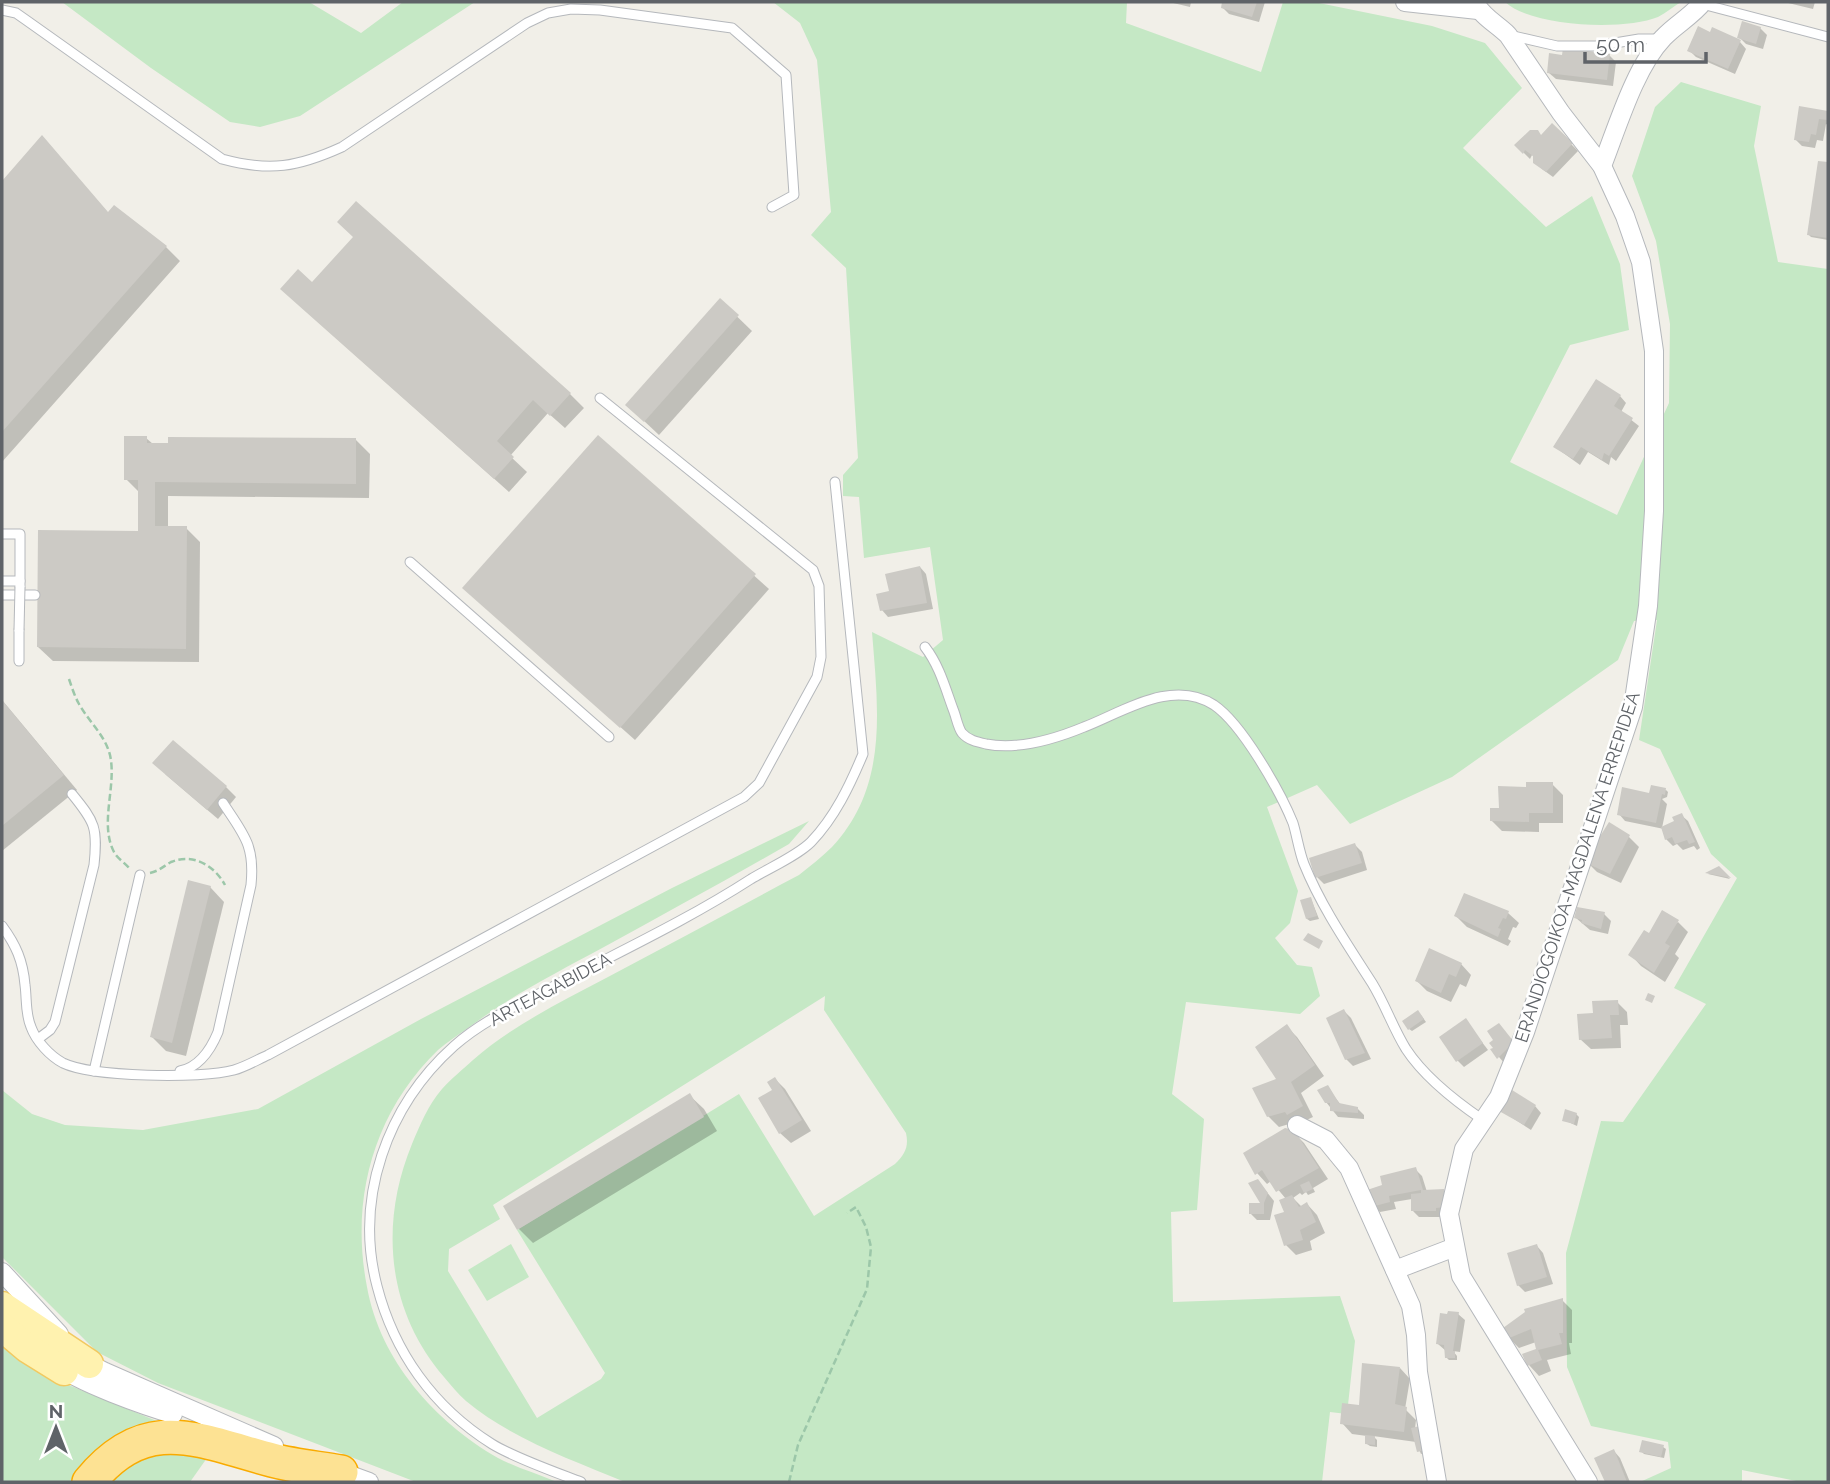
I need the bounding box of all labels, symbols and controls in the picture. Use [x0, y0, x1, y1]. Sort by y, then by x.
scale bar [1585, 21, 1706, 65]
text: 50 m [1596, 32, 1645, 57]
street label: ERANDIOGOIKOA-MAGDALENA ERREPIDEA [1510, 689, 1644, 1045]
street label: ARTEAGABIDEA [485, 948, 615, 1030]
north arrow [21, 1393, 91, 1463]
text: N [49, 1400, 63, 1422]

